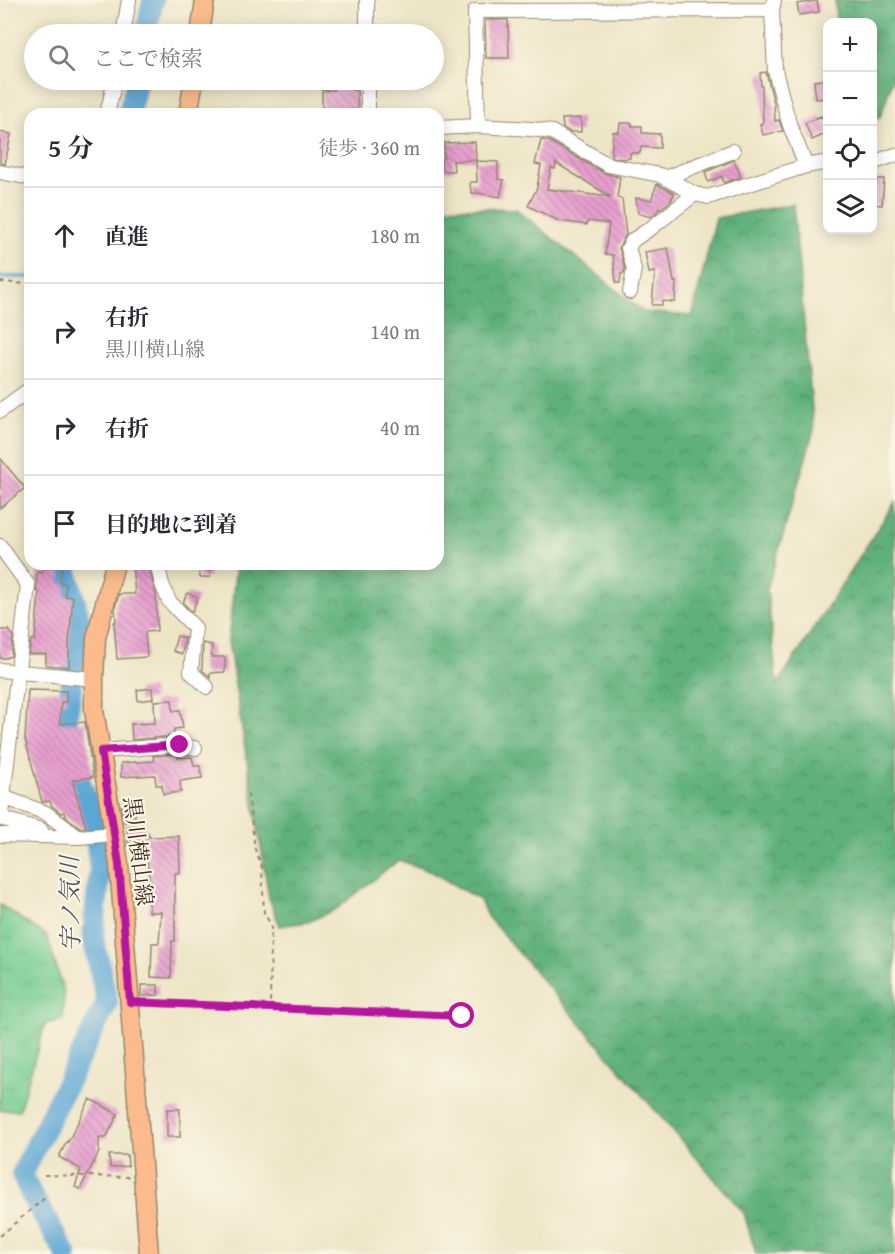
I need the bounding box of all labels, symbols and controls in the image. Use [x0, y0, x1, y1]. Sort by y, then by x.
map controls [823, 18, 877, 234]
button: + [823, 18, 877, 72]
search box [24, 24, 444, 90]
icon: search [45, 41, 78, 74]
text: ここで検索 [93, 42, 203, 74]
button: − [823, 72, 877, 126]
button: locate [823, 126, 877, 180]
text: 5 分 [48, 128, 93, 167]
text: 徒歩 · 360 m [318, 133, 420, 162]
button: layers [823, 180, 877, 234]
icon: ahead [48, 219, 81, 252]
text: 直進 [105, 220, 149, 252]
text: 180 m [370, 221, 420, 250]
text: 右折 [105, 301, 149, 333]
icon: right [48, 315, 81, 348]
text: 140 m [370, 317, 420, 346]
text: 黒川横山線 [105, 334, 205, 363]
icon: right [48, 411, 81, 444]
text: 右折 [105, 412, 149, 444]
text: 40 m [380, 413, 420, 442]
icon: arrive [48, 507, 81, 540]
text: 目的地に到着 [105, 508, 237, 540]
route end [166, 731, 192, 757]
street label: 黒川横山線 [116, 794, 162, 908]
water label: 宇ノ気川 [52, 853, 88, 952]
route start [448, 1002, 474, 1028]

